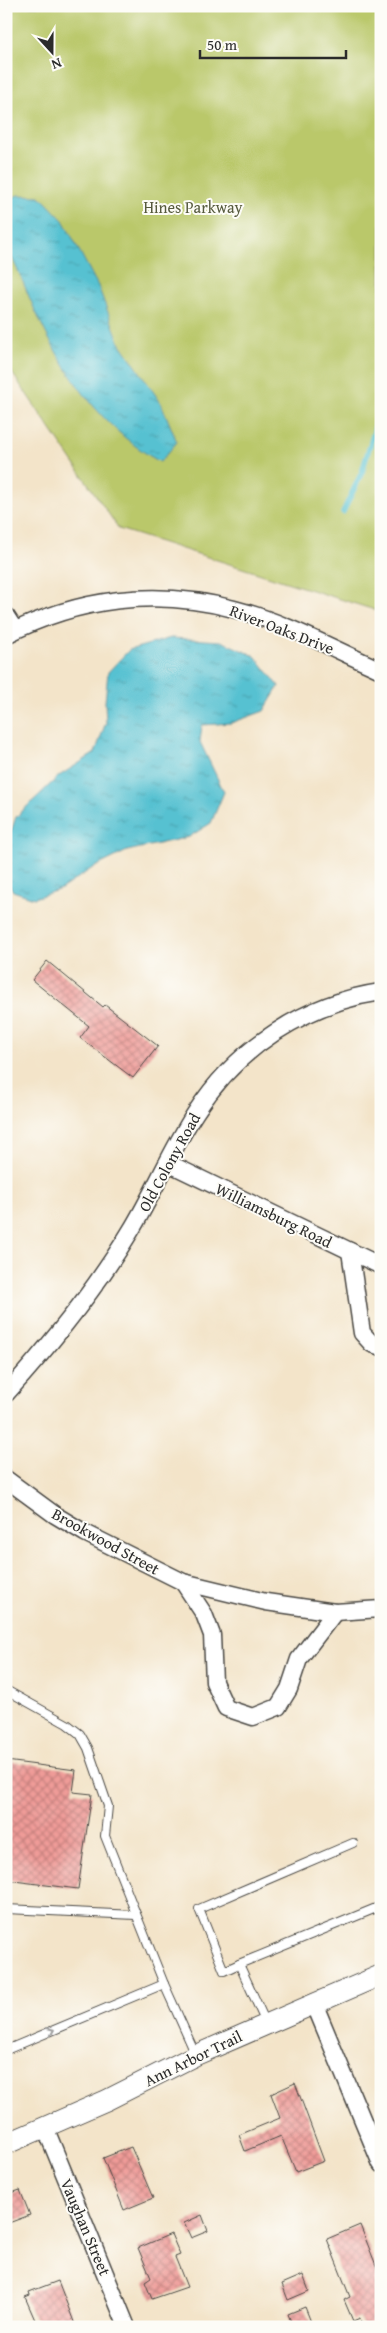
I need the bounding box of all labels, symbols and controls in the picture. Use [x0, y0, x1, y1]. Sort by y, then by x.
north arrow [28, 28, 78, 78]
scale bar [200, 28, 346, 60]
text: 50 m [207, 34, 238, 55]
text: N [48, 53, 65, 75]
park label: Hines Parkway [143, 195, 243, 219]
street label: River Oaks Drive [226, 598, 338, 660]
street label: Old Colony Road [132, 1108, 206, 1216]
street label: Williamsburg Road [212, 1176, 337, 1254]
street label: Brookwood Street [48, 1501, 165, 1581]
street label: Ann Arbor Trail [140, 2024, 246, 2092]
one-way arrow [46, 2027, 55, 2037]
street label: Vaughan Street [55, 2175, 117, 2280]

